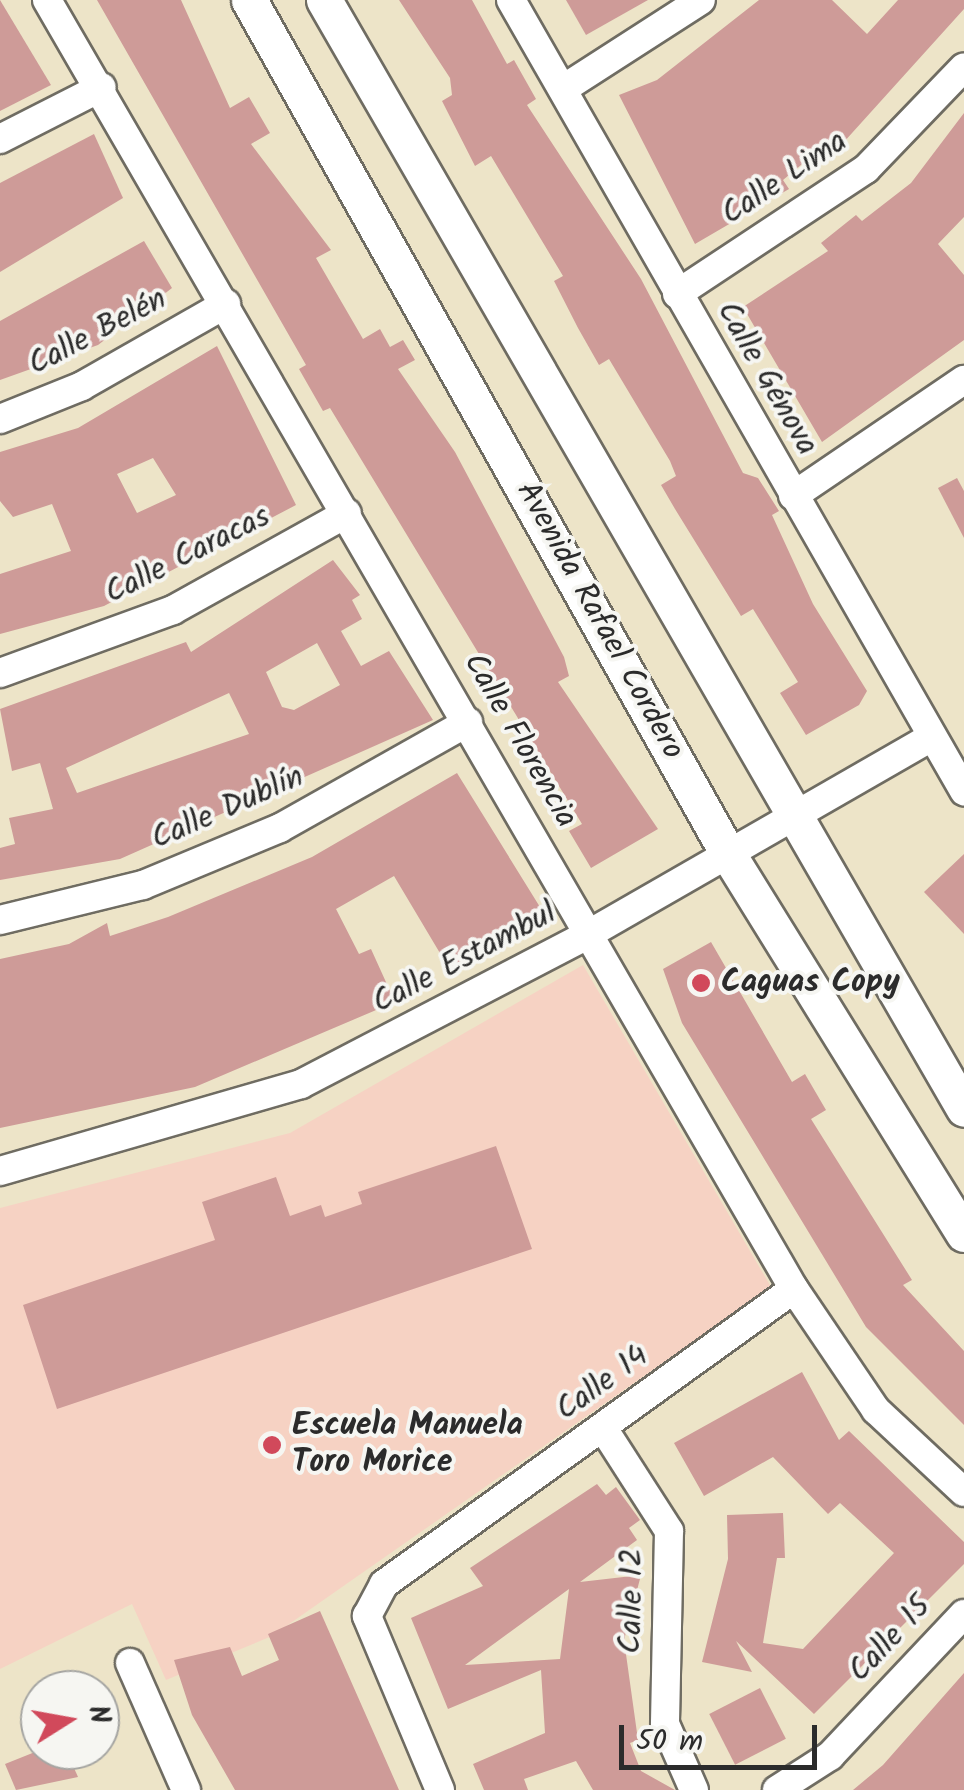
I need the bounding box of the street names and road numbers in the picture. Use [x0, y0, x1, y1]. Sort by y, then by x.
street label: Calle Lima [715, 123, 855, 235]
street label: Calle Belén [22, 281, 174, 385]
street label: Calle Génova [707, 295, 825, 463]
street label: Avenida Rafael Cordero [507, 476, 691, 766]
street label: Calle Caracas [99, 498, 277, 614]
street label: Calle Florencia [454, 647, 584, 835]
street label: Calle Dublín [146, 758, 310, 860]
street label: Calle Estambul [367, 895, 563, 1023]
street label: Calle 14 [549, 1338, 657, 1430]
street label: Calle 12 [613, 1548, 653, 1654]
street label: Calle 15 [841, 1589, 941, 1691]

